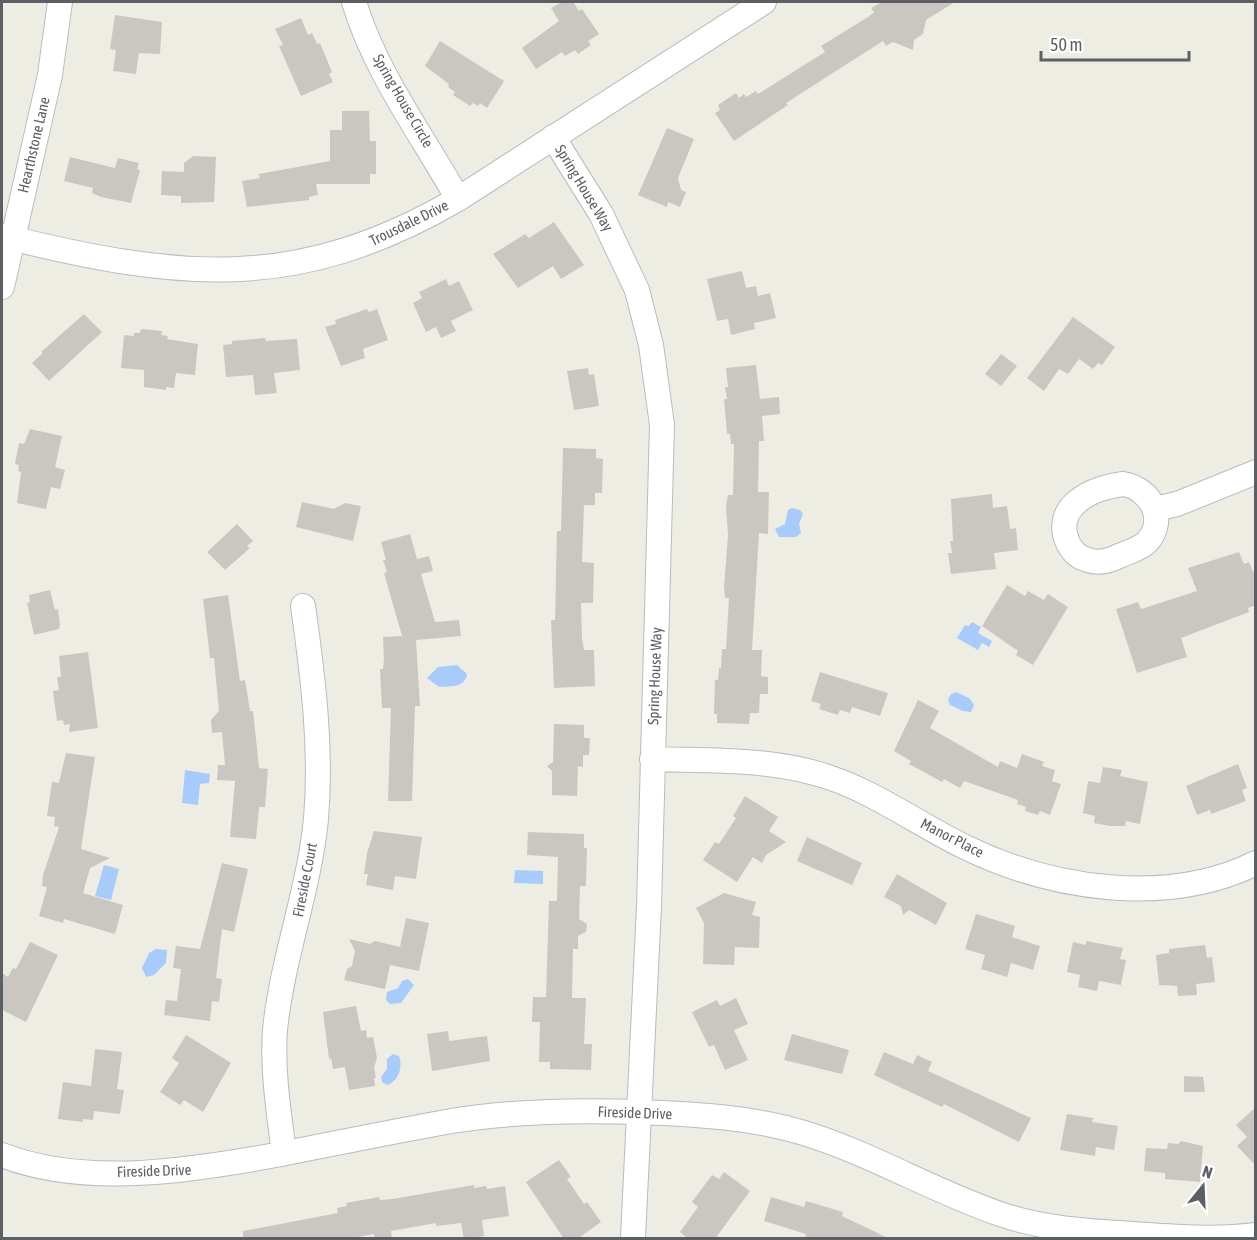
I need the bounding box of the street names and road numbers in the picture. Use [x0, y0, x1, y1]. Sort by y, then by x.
street label: Spring House Circle [370, 51, 437, 151]
street label: Hearthstone Lane [14, 95, 53, 194]
street label: Spring House Way [552, 141, 617, 234]
street label: Trousdale Drive [367, 196, 451, 249]
street label: Spring House Way [644, 627, 665, 725]
street label: Manor Place [918, 814, 987, 861]
street label: Fireside Court [289, 841, 320, 918]
street label: Fireside Drive [597, 1103, 673, 1122]
street label: Fireside Drive [116, 1161, 192, 1180]

